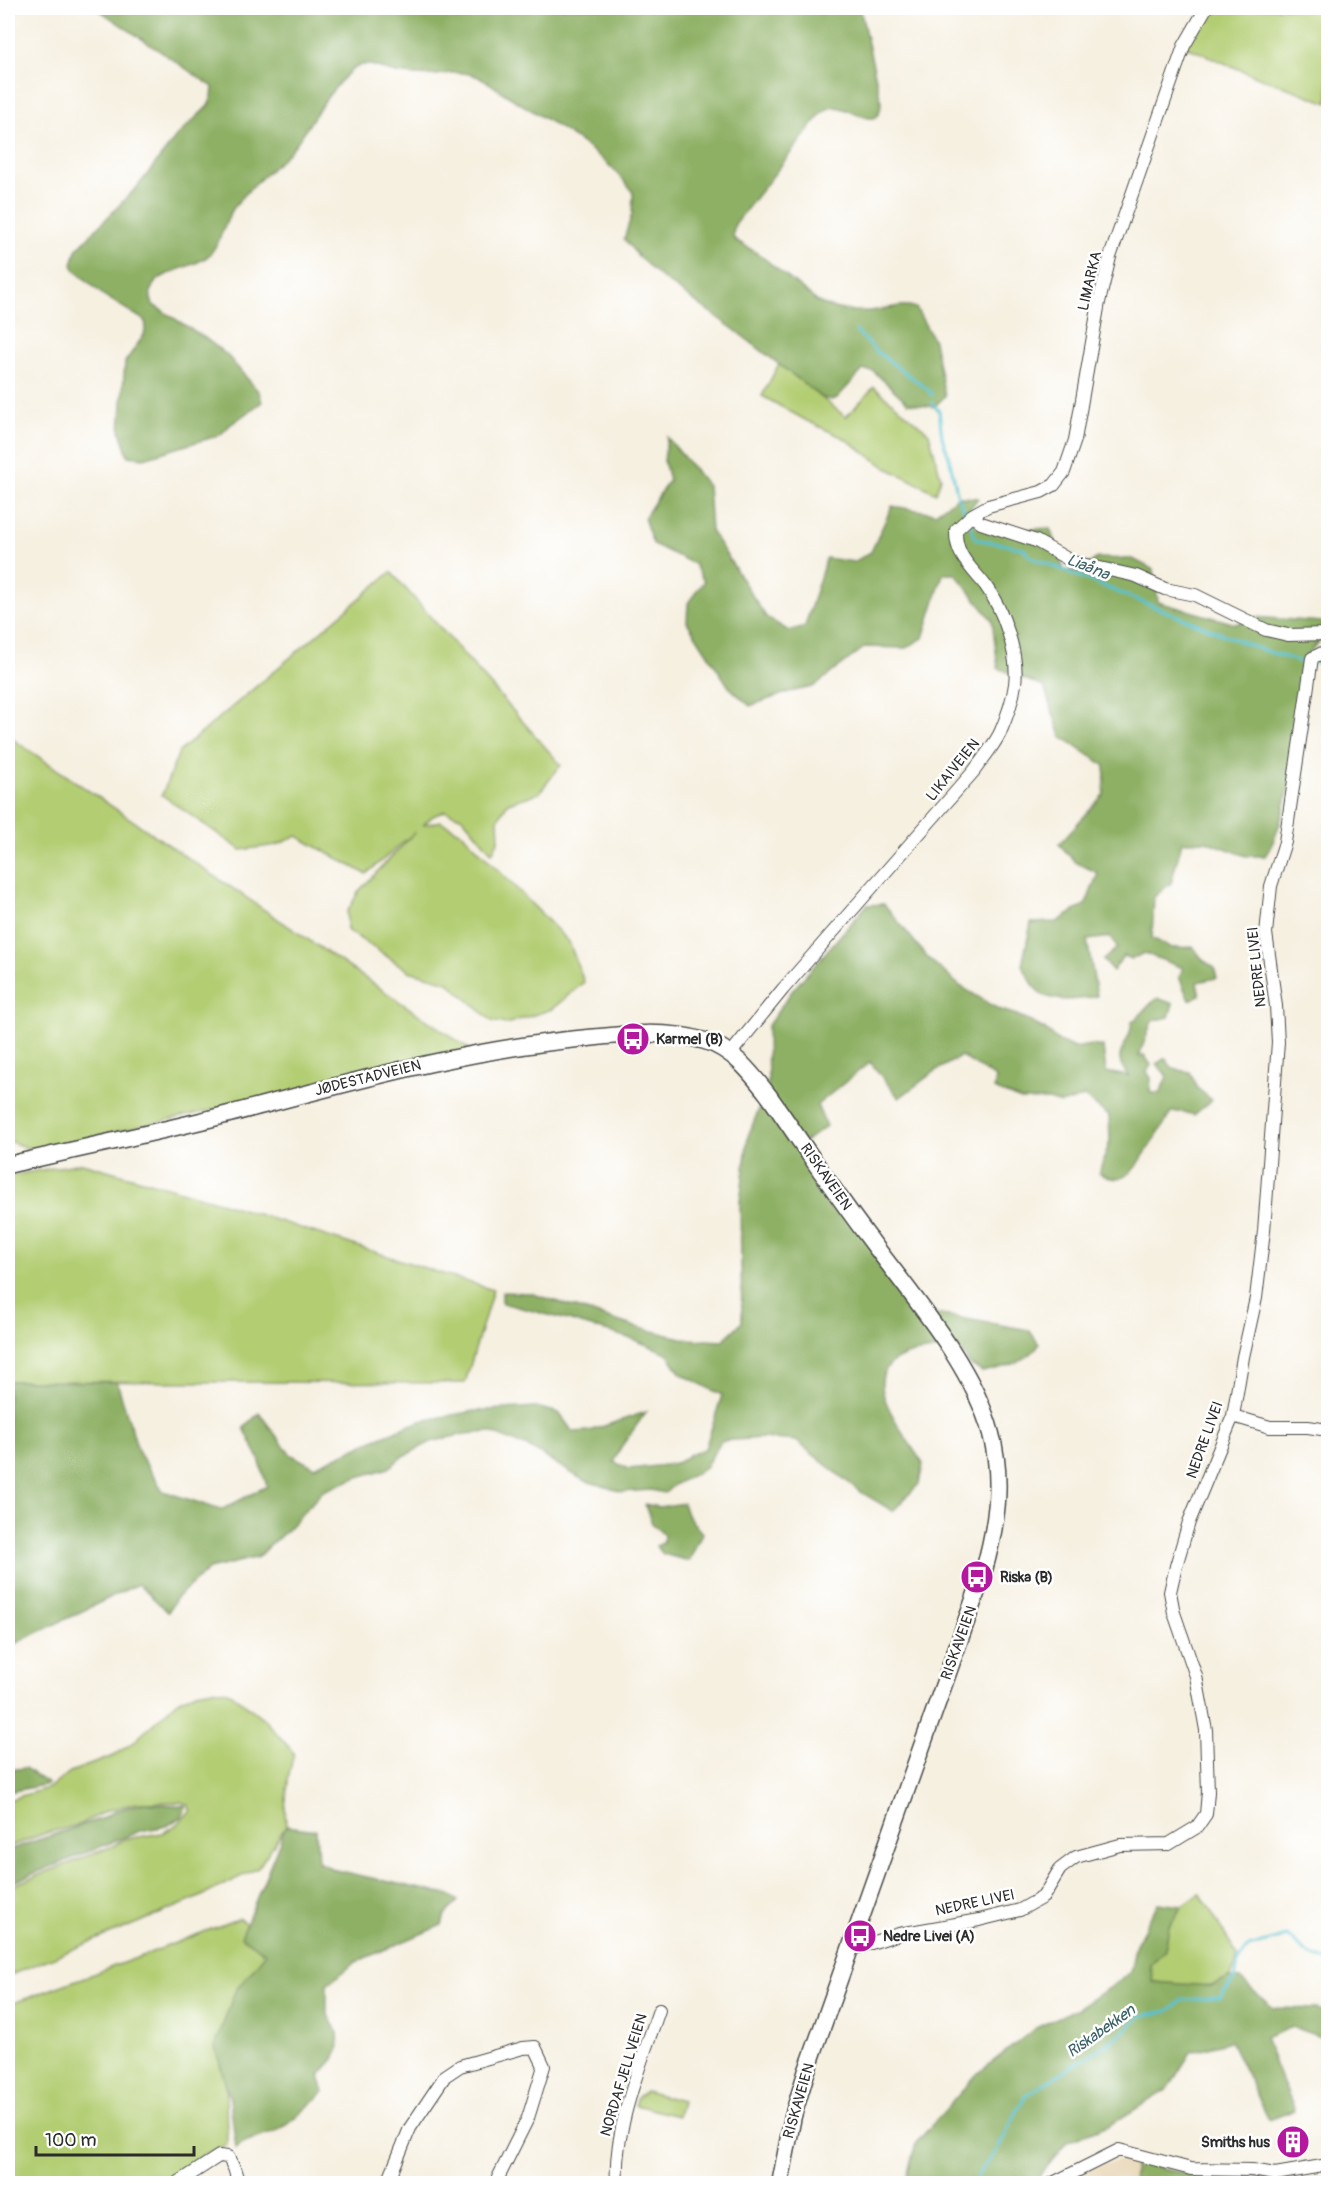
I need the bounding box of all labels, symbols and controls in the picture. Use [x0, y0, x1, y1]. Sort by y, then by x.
street label: LIMARKA [1074, 249, 1106, 313]
water label: Liaåna [1064, 549, 1114, 585]
street label: LIKAIVEIEN [922, 735, 984, 805]
street label: NEDRE LIVEI [1243, 926, 1271, 1008]
bus stop icon: Karmel (B) [615, 1021, 651, 1057]
place label: Karmel (B) [656, 1030, 723, 1049]
street label: JØDESTADVEIEN [313, 1056, 423, 1100]
street label: RISKAVEIEN [796, 1140, 856, 1214]
street label: NEDRE LIVEI [1182, 1399, 1228, 1481]
bus stop icon: Riska (B) [959, 1559, 995, 1595]
place label: Riska (B) [1000, 1568, 1053, 1587]
street label: RISKAVEIEN [937, 1603, 981, 1683]
street label: NEDRE LIVEI [934, 1885, 1016, 1921]
bus stop icon: Nedre Livei (A) [842, 1918, 878, 1954]
place label: Nedre Livei (A) [883, 1927, 975, 1946]
water label: Riskabekken [1063, 2000, 1140, 2062]
street label: NORDAFJELLVEIEN [596, 2011, 652, 2139]
street label: RISKAVEIEN [779, 2061, 819, 2141]
scale bar [36, 2119, 194, 2157]
building icon: Smiths hus [1275, 2124, 1311, 2160]
text: 100 m [45, 2129, 97, 2152]
place label: Smiths hus [1201, 2133, 1270, 2152]

